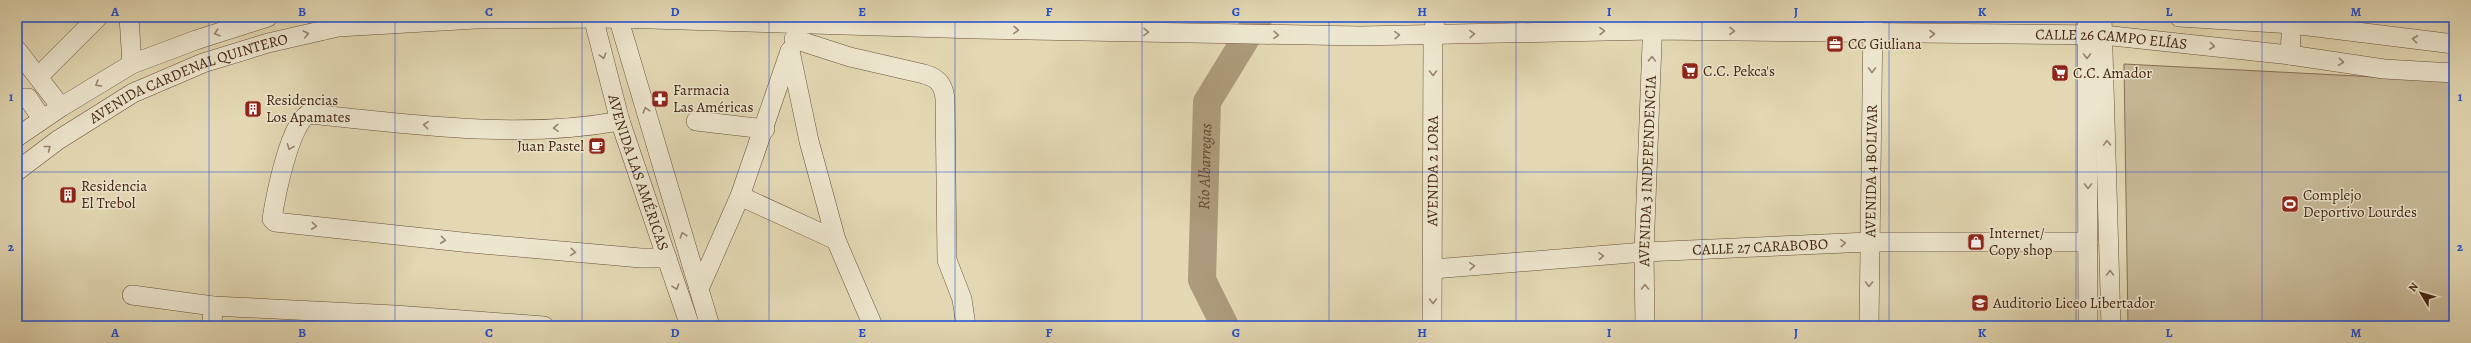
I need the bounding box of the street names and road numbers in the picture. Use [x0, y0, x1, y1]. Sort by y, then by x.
street label: CALLE 26 CAMPO ELÍAS [2035, 24, 2188, 54]
street label: AVENIDA CARDENAL QUINTERO [84, 29, 290, 129]
street label: AVENIDA 3 INDEPENDENCIA [1634, 75, 1661, 268]
street label: AVENIDA LAS AMÉRICAS [603, 91, 673, 253]
street label: AVENIDA 4 BOLIVAR [1860, 104, 1882, 239]
street label: AVENIDA 2 LORA [1422, 115, 1443, 227]
street label: CALLE 27 CARABOBO [1692, 234, 1829, 260]

